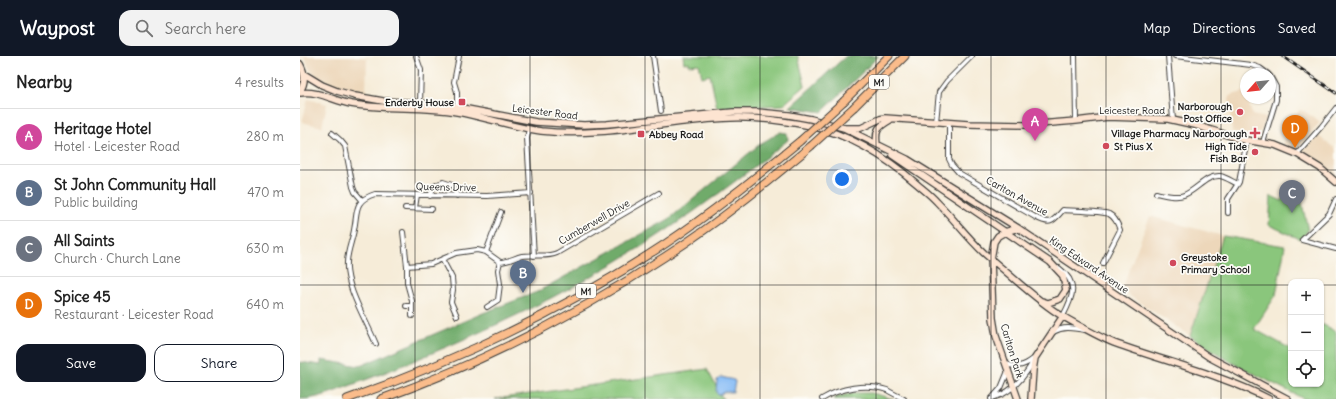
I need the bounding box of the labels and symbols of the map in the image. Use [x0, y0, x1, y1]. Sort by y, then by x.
north arrow [1240, 68, 1276, 104]
road number: M1 [869, 75, 889, 89]
place label: Enderby House [385, 96, 455, 109]
marker: Enderby House [457, 97, 467, 107]
place label: Narborough Post Office [1177, 100, 1233, 125]
street label: Leicester Road [511, 102, 579, 122]
street label: Leicester Road [1099, 104, 1165, 117]
marker: Narborough Post Office [1235, 107, 1245, 117]
pin: A [1022, 108, 1048, 141]
pin: D [1282, 115, 1308, 148]
place label: Village Pharmacy Narborough [1111, 127, 1247, 140]
place label: Abbey Road [649, 128, 703, 141]
marker: Village Pharmacy Narborough [1250, 128, 1260, 138]
marker: Abbey Road [636, 129, 646, 139]
place label: St Pius X [1114, 140, 1153, 153]
place label: High Tide Fish Bar [1205, 140, 1248, 165]
marker: St Pius X [1101, 141, 1111, 151]
marker: High Tide Fish Bar [1250, 147, 1260, 157]
your location [832, 169, 852, 189]
street label: Carlton Avenue [984, 174, 1050, 218]
street label: Queens Drive [416, 180, 476, 194]
pin: C [1279, 180, 1305, 213]
street label: Cumberwell Drive [556, 196, 632, 248]
street label: King Edward Avenue [1047, 234, 1131, 296]
place label: Greystoke Primary School [1181, 251, 1250, 276]
marker: Greystoke Primary School [1168, 258, 1178, 268]
pin: B [510, 260, 536, 293]
road number: M1 [576, 284, 596, 298]
street label: Carlton Park [998, 322, 1026, 380]

